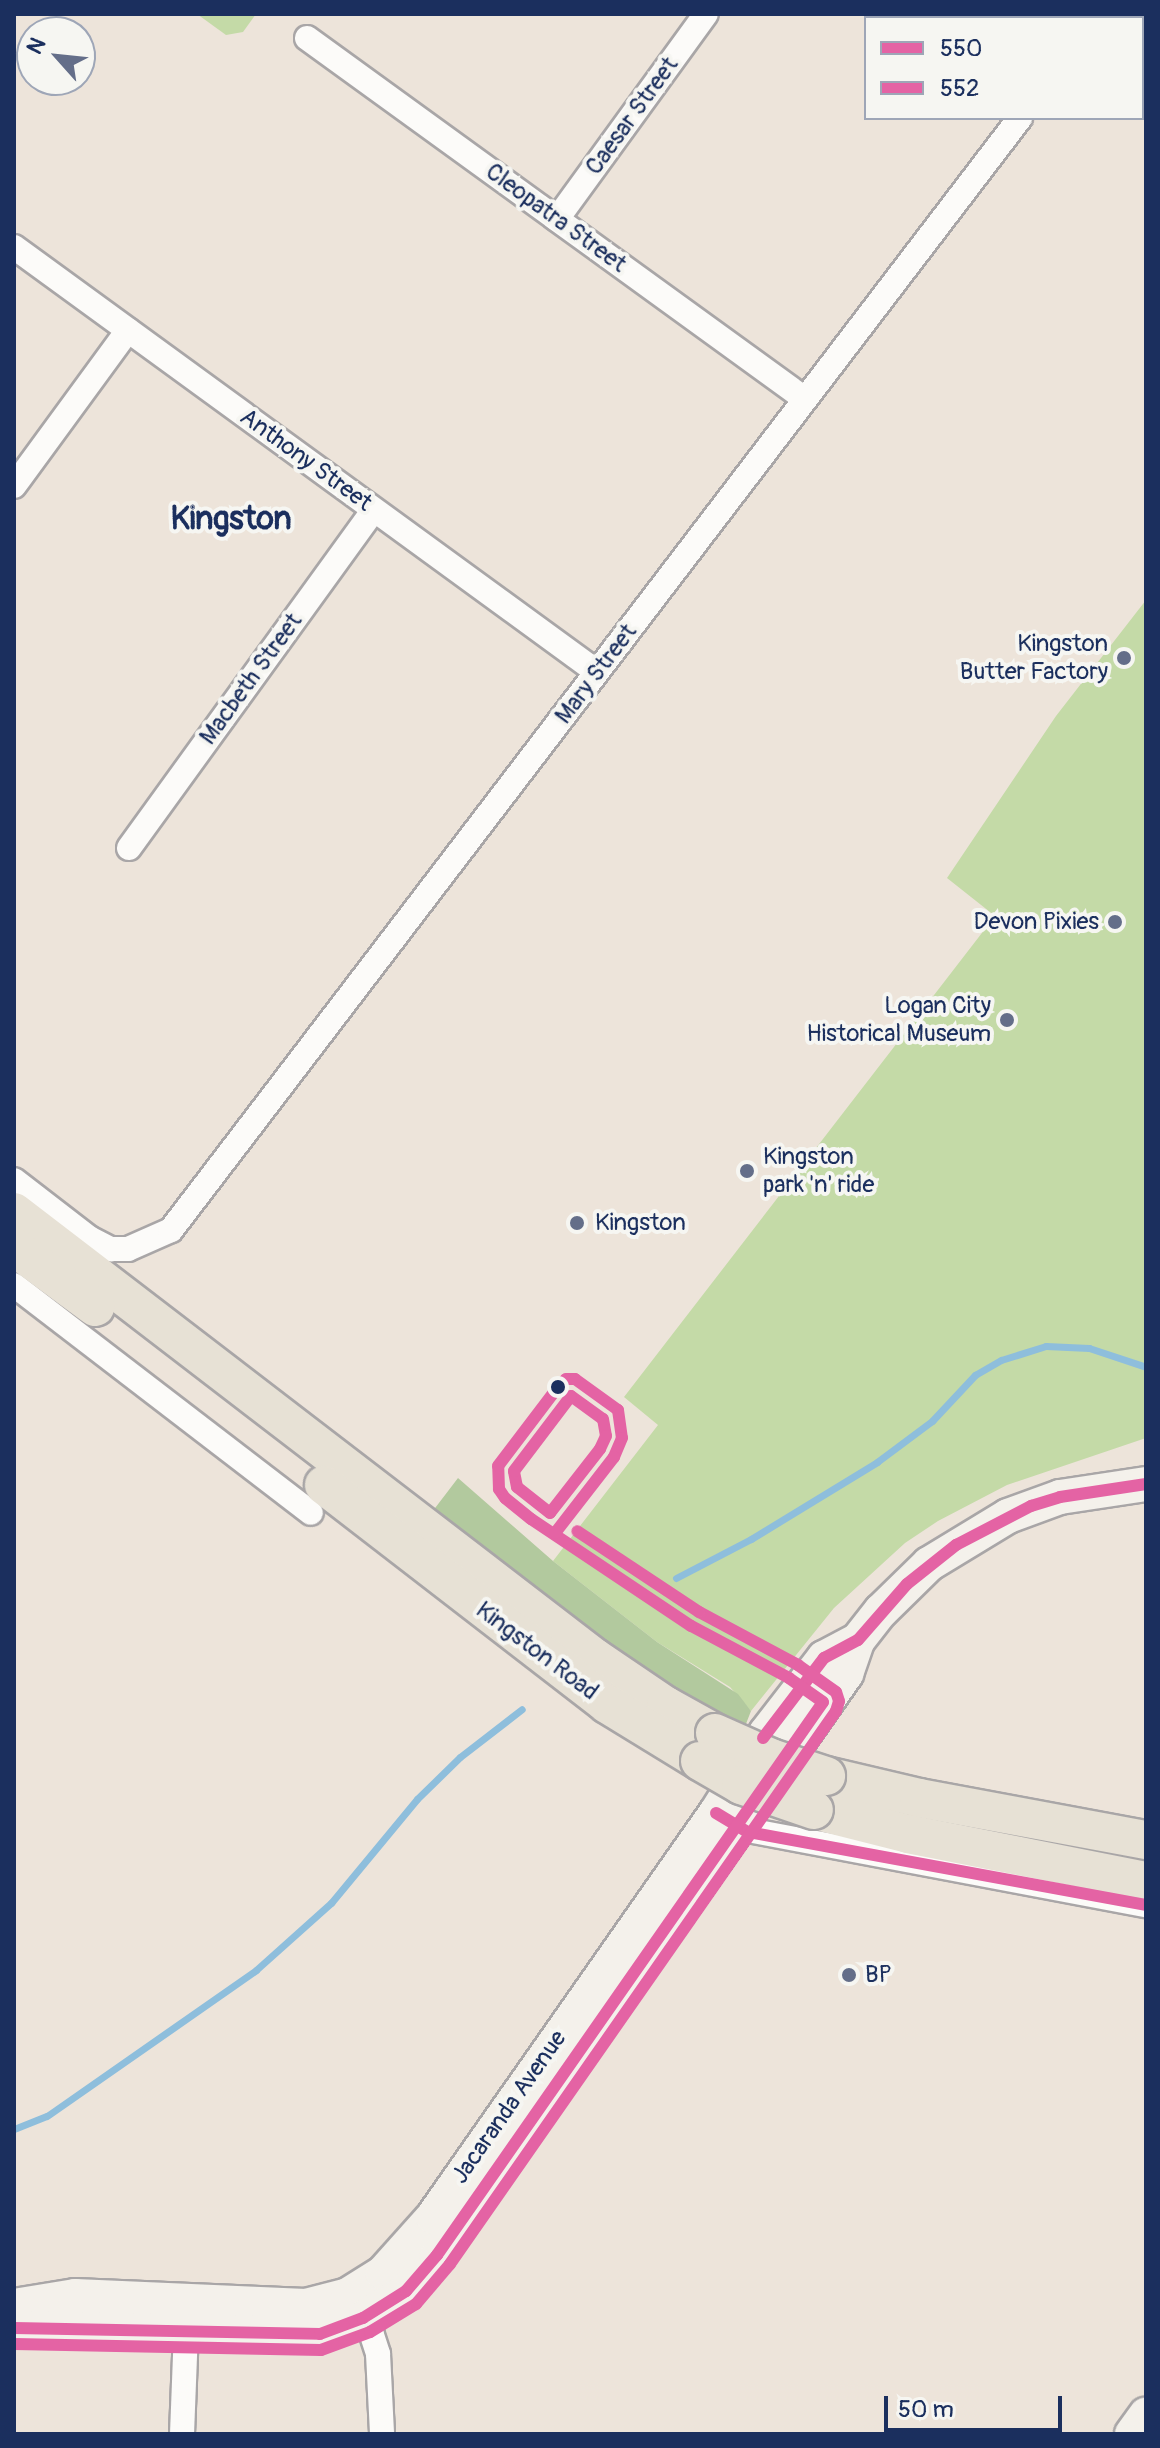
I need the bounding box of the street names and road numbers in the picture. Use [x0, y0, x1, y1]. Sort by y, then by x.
street label: Caesar Street [580, 51, 684, 181]
street label: Cleopatra Street [480, 157, 632, 279]
street label: Anthony Street [234, 402, 378, 518]
street label: Macbeth Street [194, 608, 308, 750]
street label: Mary Street [549, 618, 643, 730]
street label: Kingston Road [470, 1596, 604, 1706]
street label: Jacaranda Avenue [445, 2025, 573, 2189]

